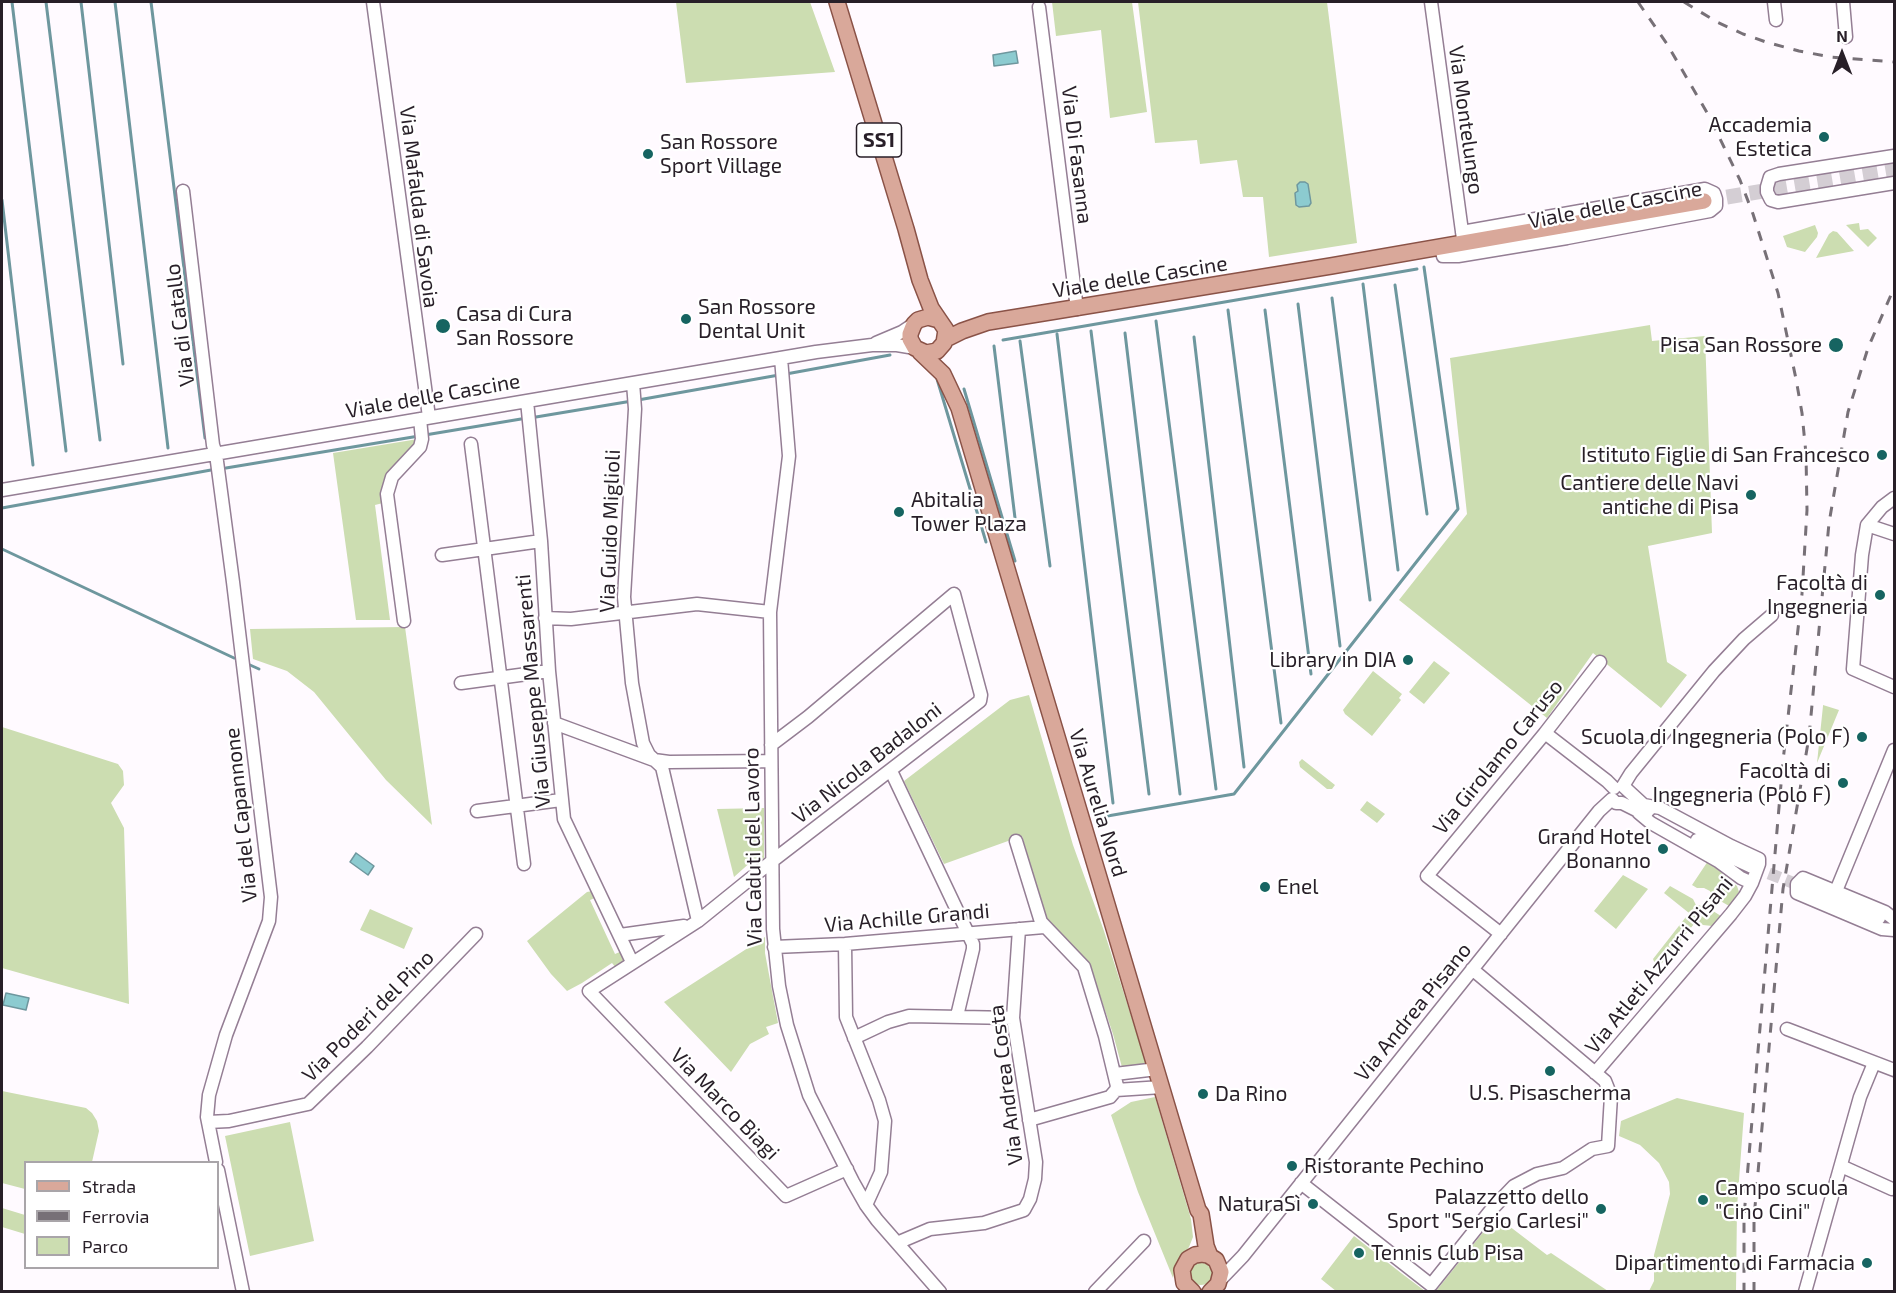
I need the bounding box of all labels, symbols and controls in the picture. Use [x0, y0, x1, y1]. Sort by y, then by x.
north arrow [1812, 24, 1872, 84]
text: N [1836, 26, 1848, 45]
street label: Via Montelungo [1443, 44, 1489, 196]
street label: Via Di Fasanna [1056, 85, 1098, 225]
street label: Via Mafalda di Savoia [394, 105, 444, 309]
place label: Accademia Estetica [1709, 112, 1812, 162]
road number: SS1 [856, 123, 902, 157]
place label: San Rossore Sport Village [660, 129, 782, 179]
marker: Accademia Estetica [1817, 130, 1831, 144]
marker: San Rossore Sport Village [641, 147, 655, 161]
street label: Viale delle Cascine [1526, 176, 1704, 234]
street label: Viale delle Cascine [1051, 251, 1229, 303]
street label: Via di Catallo [160, 262, 200, 388]
place label: San Rossore Dental Unit [698, 294, 816, 344]
place label: Casa di Cura San Rossore [456, 301, 574, 351]
marker: San Rossore Dental Unit [679, 312, 693, 326]
marker: Casa di Cura San Rossore [434, 317, 452, 335]
place label: Pisa San Rossore [1660, 332, 1822, 358]
marker: Pisa San Rossore [1827, 336, 1845, 354]
street label: Viale delle Cascine [344, 368, 522, 424]
place label: Istituto Figlie di San Francesco [1581, 442, 1870, 468]
marker: Istituto Figlie di San Francesco [1875, 448, 1889, 462]
street label: Via Guido Miglioli [595, 449, 625, 613]
place label: Cantiere delle Navi antiche di Pisa [1560, 470, 1739, 520]
place label: Abitalia Tower Plaza [911, 487, 1027, 537]
marker: Cantiere delle Navi antiche di Pisa [1744, 488, 1758, 502]
marker: Abitalia Tower Plaza [892, 505, 906, 519]
place label: Facoltà di Ingegneria [1767, 570, 1868, 620]
street label: Via Giuseppe Massarenti [510, 573, 556, 809]
marker: Facoltà di Ingegneria [1873, 588, 1887, 602]
place label: Library in DIA [1269, 647, 1396, 673]
marker: Library in DIA [1401, 653, 1415, 667]
street label: Via Girolamo Caruso [1428, 674, 1568, 840]
street label: Via Nicola Badaloni [787, 697, 947, 829]
place label: Scuola di Ingegneria (Polo F) [1581, 724, 1850, 750]
street label: Via del Capannone [219, 726, 263, 904]
street label: Via Aurelia Nord [1064, 726, 1132, 880]
marker: Scuola di Ingegneria (Polo F) [1855, 730, 1869, 744]
street label: Via Caduti del Lavoro [739, 747, 767, 947]
place label: Facoltà di Ingegneria (Polo F) [1652, 758, 1831, 808]
marker: Facoltà di Ingegneria (Polo F) [1836, 776, 1850, 790]
place label: Grand Hotel Bonanno [1537, 824, 1651, 874]
marker: Grand Hotel Bonanno [1656, 842, 1670, 856]
street label: Via Atleti Azzurri Pisani [1580, 871, 1738, 1059]
place label: Enel [1277, 874, 1318, 900]
marker: Enel [1258, 880, 1272, 894]
street label: Via Achille Grandi [823, 898, 991, 938]
street label: Via Andrea Pisano [1349, 938, 1477, 1086]
street label: Via Poderi del Pino [297, 945, 439, 1087]
street label: Via Andrea Costa [984, 1003, 1028, 1167]
street label: Via Marco Biagi [665, 1043, 785, 1165]
marker: U.S. Pisascherma [1543, 1064, 1557, 1078]
place label: U.S. Pisascherma [1469, 1080, 1631, 1106]
place label: Da Rino [1215, 1081, 1287, 1107]
marker: Da Rino [1196, 1087, 1210, 1101]
place label: Ristorante Pechino [1304, 1153, 1484, 1179]
marker: Ristorante Pechino [1285, 1159, 1299, 1173]
legend [24, 1161, 219, 1269]
text: Strada [82, 1175, 136, 1197]
place label: Campo scuola "Cino Cini" [1715, 1175, 1848, 1225]
place label: Palazzetto dello Sport "Sergio Carlesi" [1387, 1184, 1589, 1234]
place label: NaturaSì [1218, 1191, 1301, 1217]
marker: Campo scuola "Cino Cini" [1696, 1193, 1710, 1207]
marker: NaturaSì [1306, 1197, 1320, 1211]
marker: Palazzetto dello Sport "Sergio Carlesi" [1594, 1202, 1608, 1216]
text: Ferrovia [82, 1205, 149, 1227]
text: Parco [82, 1235, 128, 1257]
place label: Tennis Club Pisa [1371, 1240, 1524, 1266]
marker: Tennis Club Pisa [1352, 1246, 1366, 1260]
place label: Dipartimento di Farmacia [1614, 1250, 1855, 1276]
marker: Dipartimento di Farmacia [1860, 1256, 1874, 1270]

